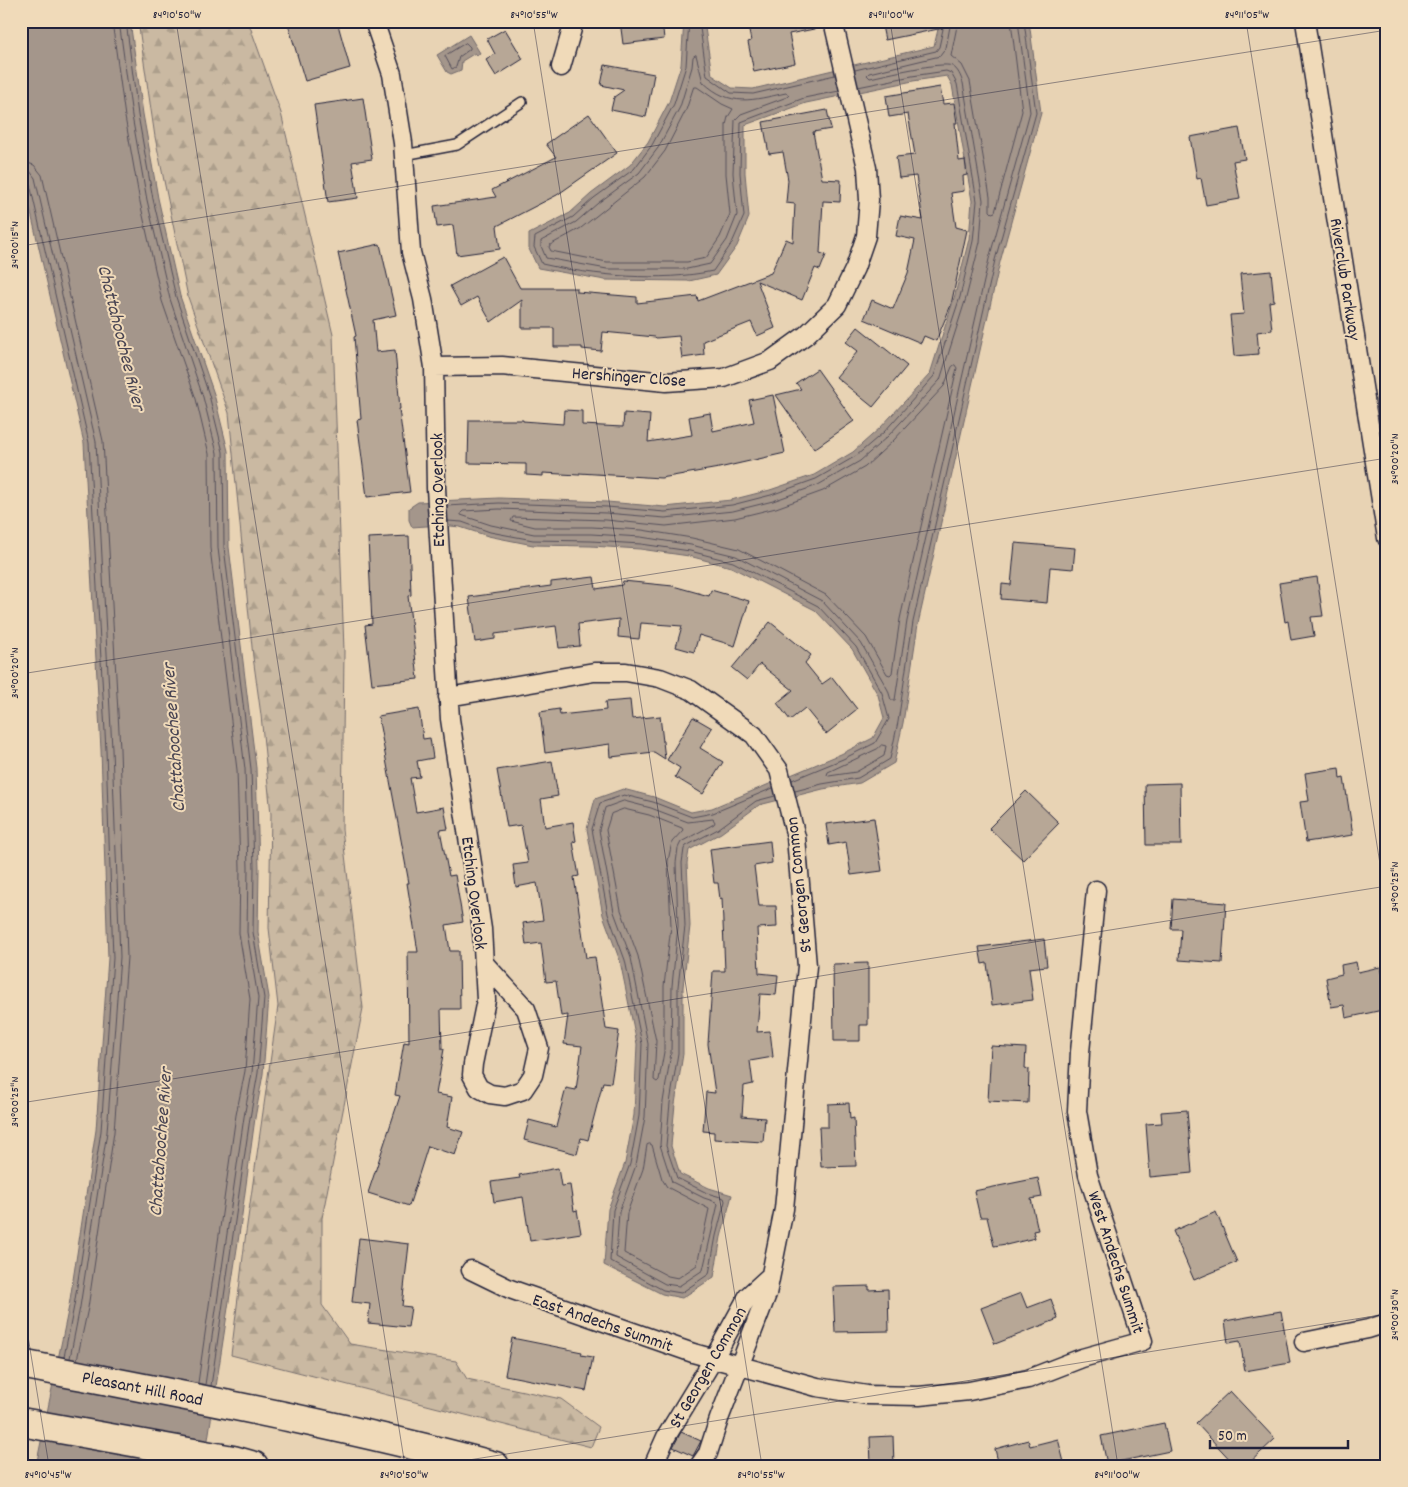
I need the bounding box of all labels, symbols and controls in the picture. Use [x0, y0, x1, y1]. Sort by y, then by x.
text: 84°10'50"W [153, 7, 201, 24]
text: 84°10'55"W [510, 7, 558, 24]
text: 84°11'00"W [868, 7, 914, 24]
text: 84°11'05"W [1225, 7, 1269, 24]
street label: Riverclub Parkway [1322, 217, 1366, 343]
text: 34°00'15"N [7, 221, 24, 269]
water label: Chattahoochee River [88, 262, 151, 415]
street label: Hershinger Close [571, 362, 687, 395]
street label: Etching Overlook [426, 433, 453, 547]
text: 34°00'20"N [1387, 433, 1404, 485]
text: 34°00'20"N [7, 647, 24, 699]
water label: Chattahoochee River [157, 661, 194, 813]
street label: St Georgen Common [781, 816, 820, 954]
street label: Etching Overlook [453, 835, 492, 951]
text: 34°00'25"N [1387, 862, 1404, 912]
water label: Chattahoochee River [144, 1065, 181, 1218]
text: 34°00'25"N [7, 1077, 24, 1127]
street label: West Andechs Summit [1080, 1188, 1150, 1338]
street label: East Andechs Summit [529, 1289, 676, 1360]
text: 34°00'30"N [1387, 1289, 1404, 1341]
street label: St Georgen Common [664, 1303, 754, 1434]
street label: Pleasant Hill Road [80, 1366, 205, 1414]
scale bar [1210, 1417, 1348, 1449]
text: 50 m [1218, 1426, 1247, 1448]
text: 84°10'45"W [25, 1467, 72, 1484]
text: 84°10'50"W [380, 1467, 428, 1484]
text: 84°10'55"W [737, 1467, 785, 1484]
text: 84°11'00"W [1094, 1467, 1140, 1484]

